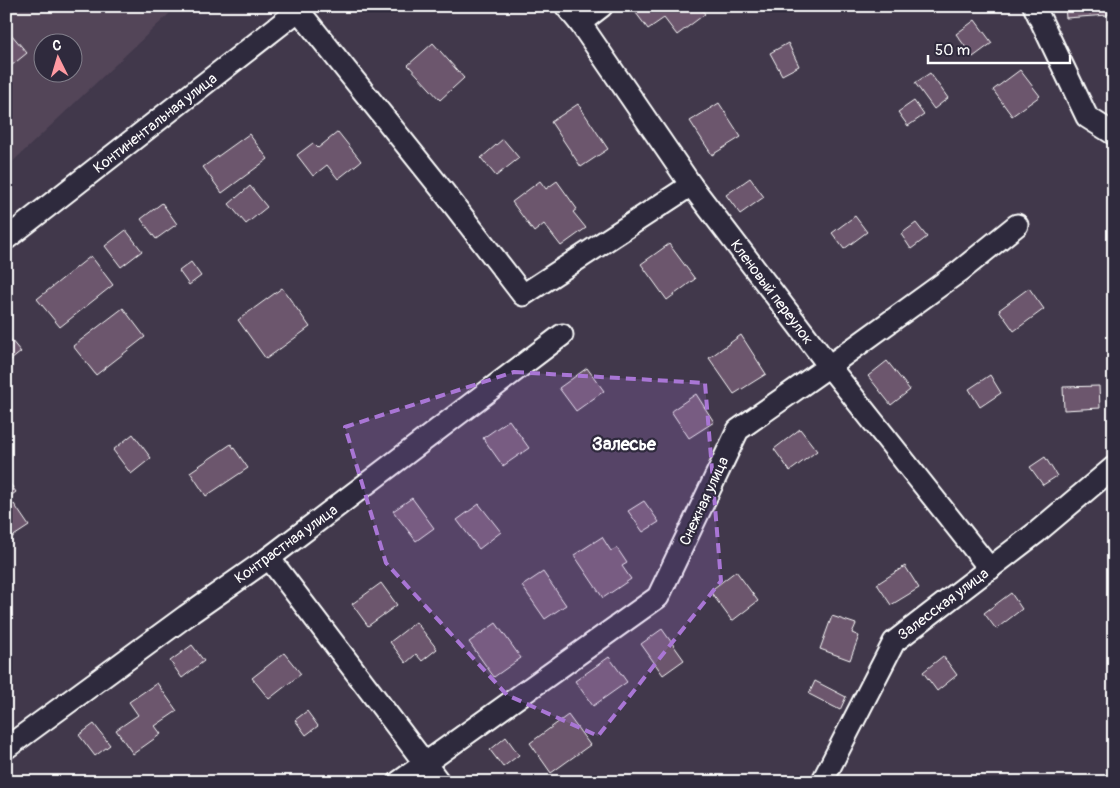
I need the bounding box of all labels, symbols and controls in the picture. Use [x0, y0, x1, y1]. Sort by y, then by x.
north arrow [32, 32, 82, 82]
scale bar [928, 32, 1070, 64]
text: С [52, 37, 62, 54]
text: 50 m [935, 41, 970, 60]
street label: Континентальная улица [90, 69, 221, 178]
street label: Кленовый переулок [726, 236, 817, 349]
district label: Залесье [592, 433, 657, 456]
street label: Снежная улица [676, 454, 733, 549]
street label: Контрастная улица [231, 501, 342, 588]
street label: Залесская улица [894, 564, 993, 645]

